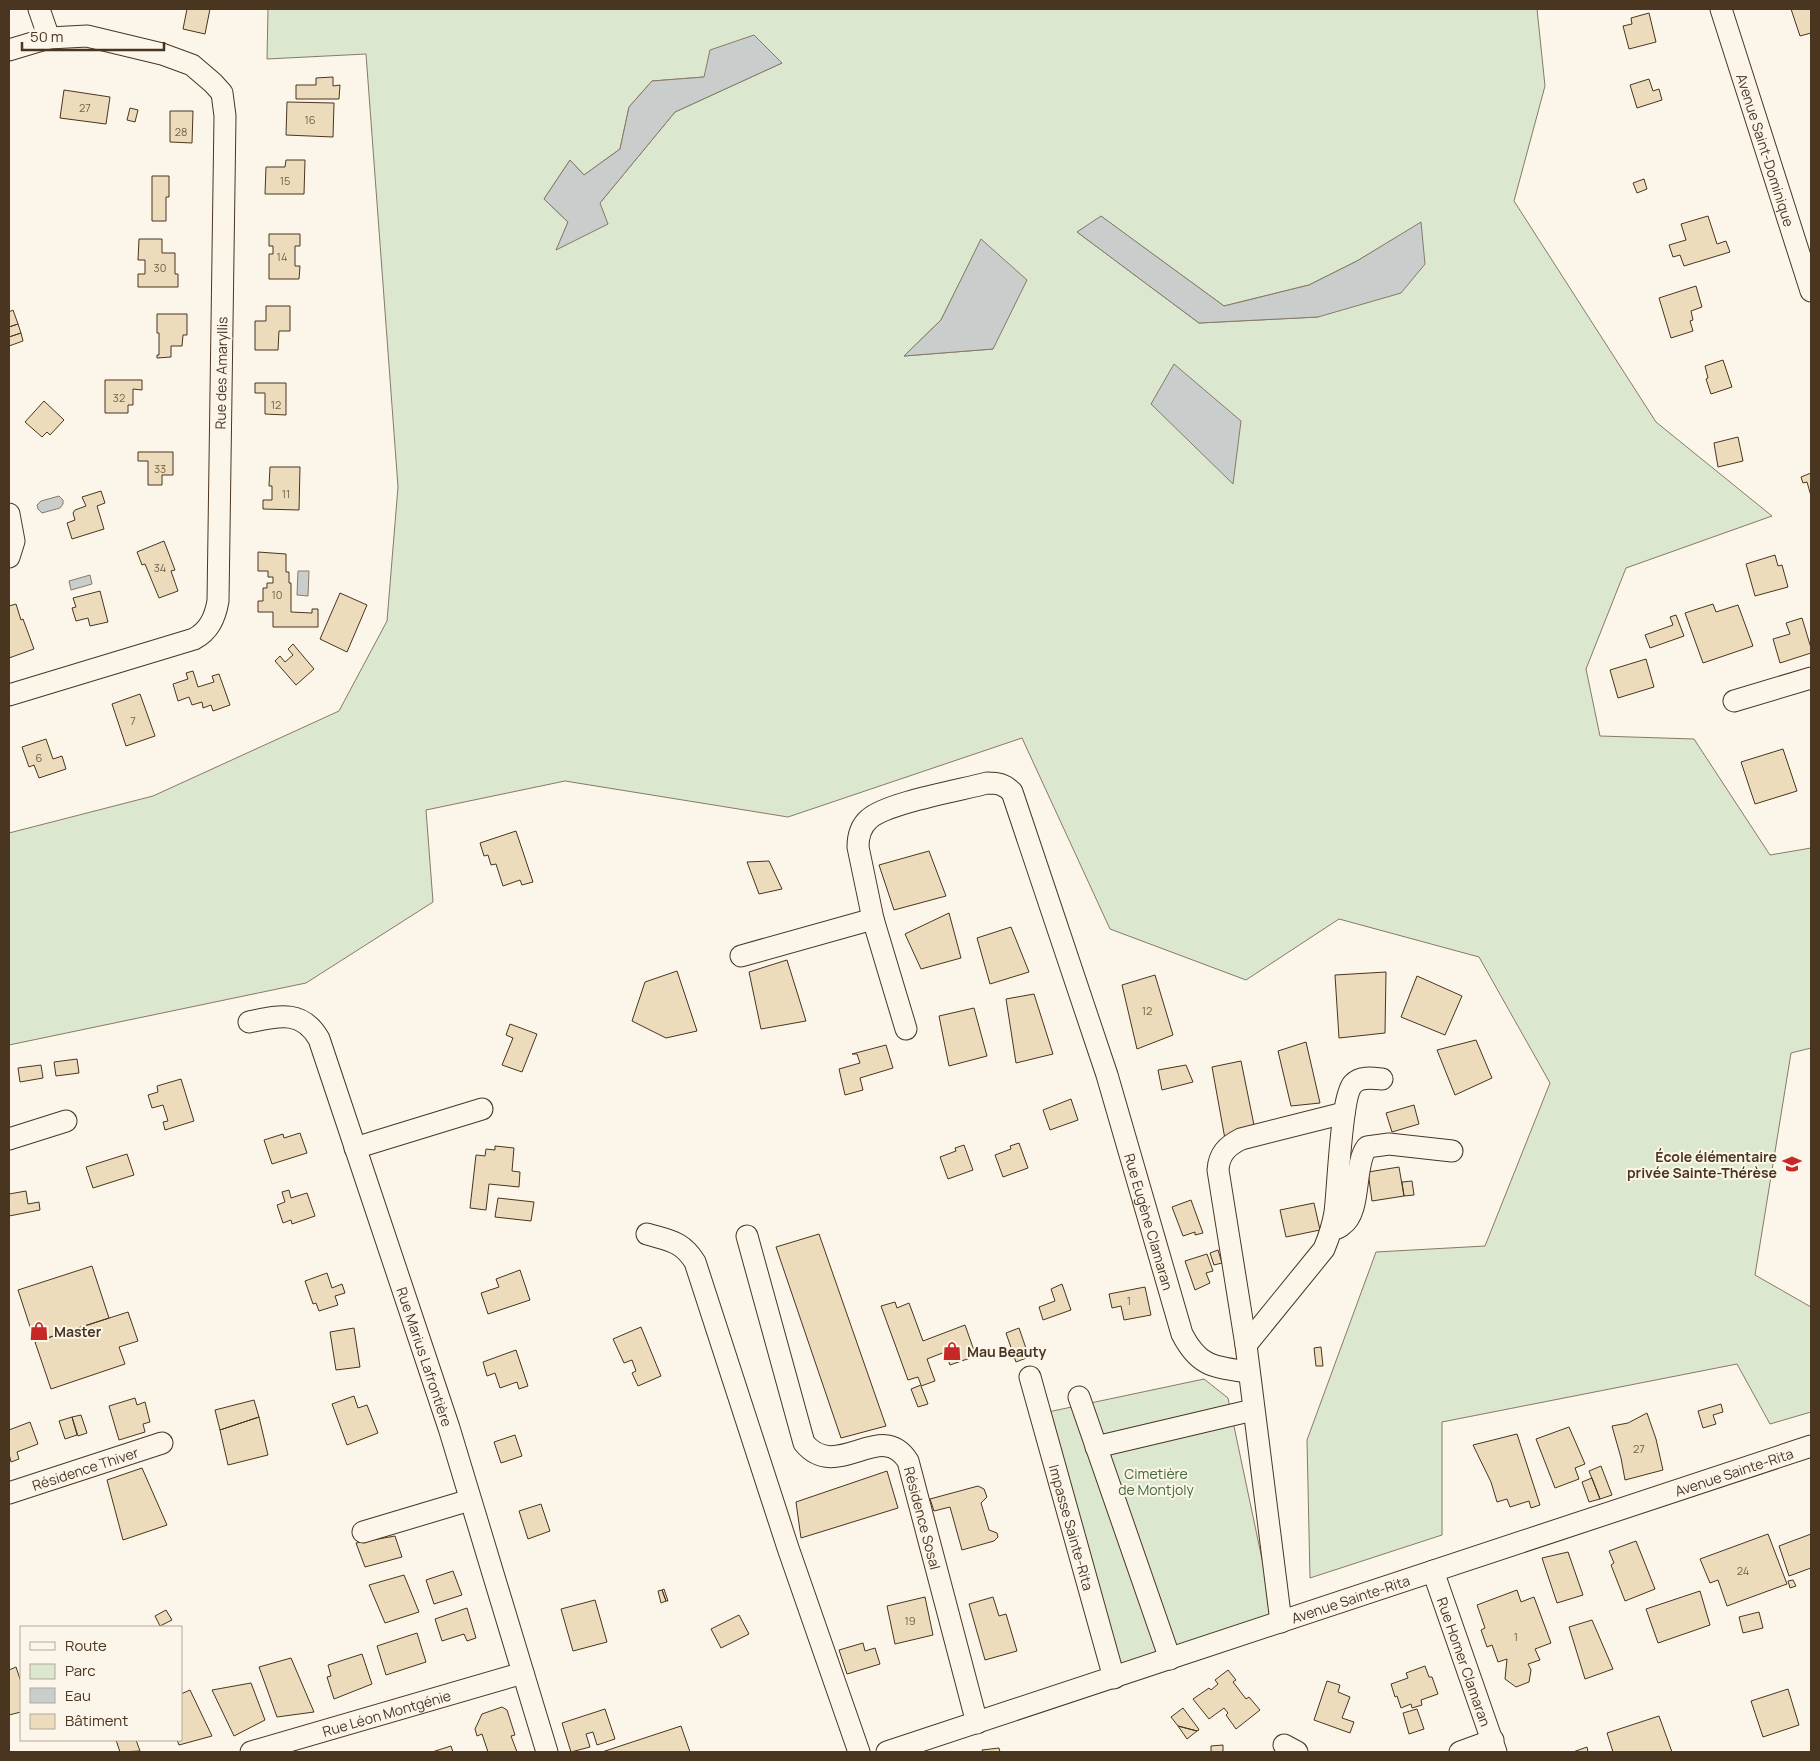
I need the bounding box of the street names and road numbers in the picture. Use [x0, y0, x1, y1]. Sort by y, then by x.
street label: Avenue Saint-Dominique [1733, 71, 1799, 229]
street label: Rue des Amaryllis [211, 316, 231, 430]
street label: Rue Eugène Clamaran [1121, 1151, 1178, 1292]
street label: Rue Marius Lafrontière [393, 1284, 457, 1429]
street label: Résidence Thiver [29, 1442, 141, 1494]
street label: Avenue Sainte-Rita [1672, 1443, 1795, 1500]
street label: Impasse Sainte-Rita [1045, 1462, 1099, 1592]
street label: Résidence Sosal [900, 1464, 946, 1572]
street label: Avenue Sainte-Rita [1289, 1570, 1412, 1627]
street label: Rue Homer Clamaran [1433, 1595, 1496, 1729]
street label: Rue Léon Montgénie [320, 1685, 453, 1740]

